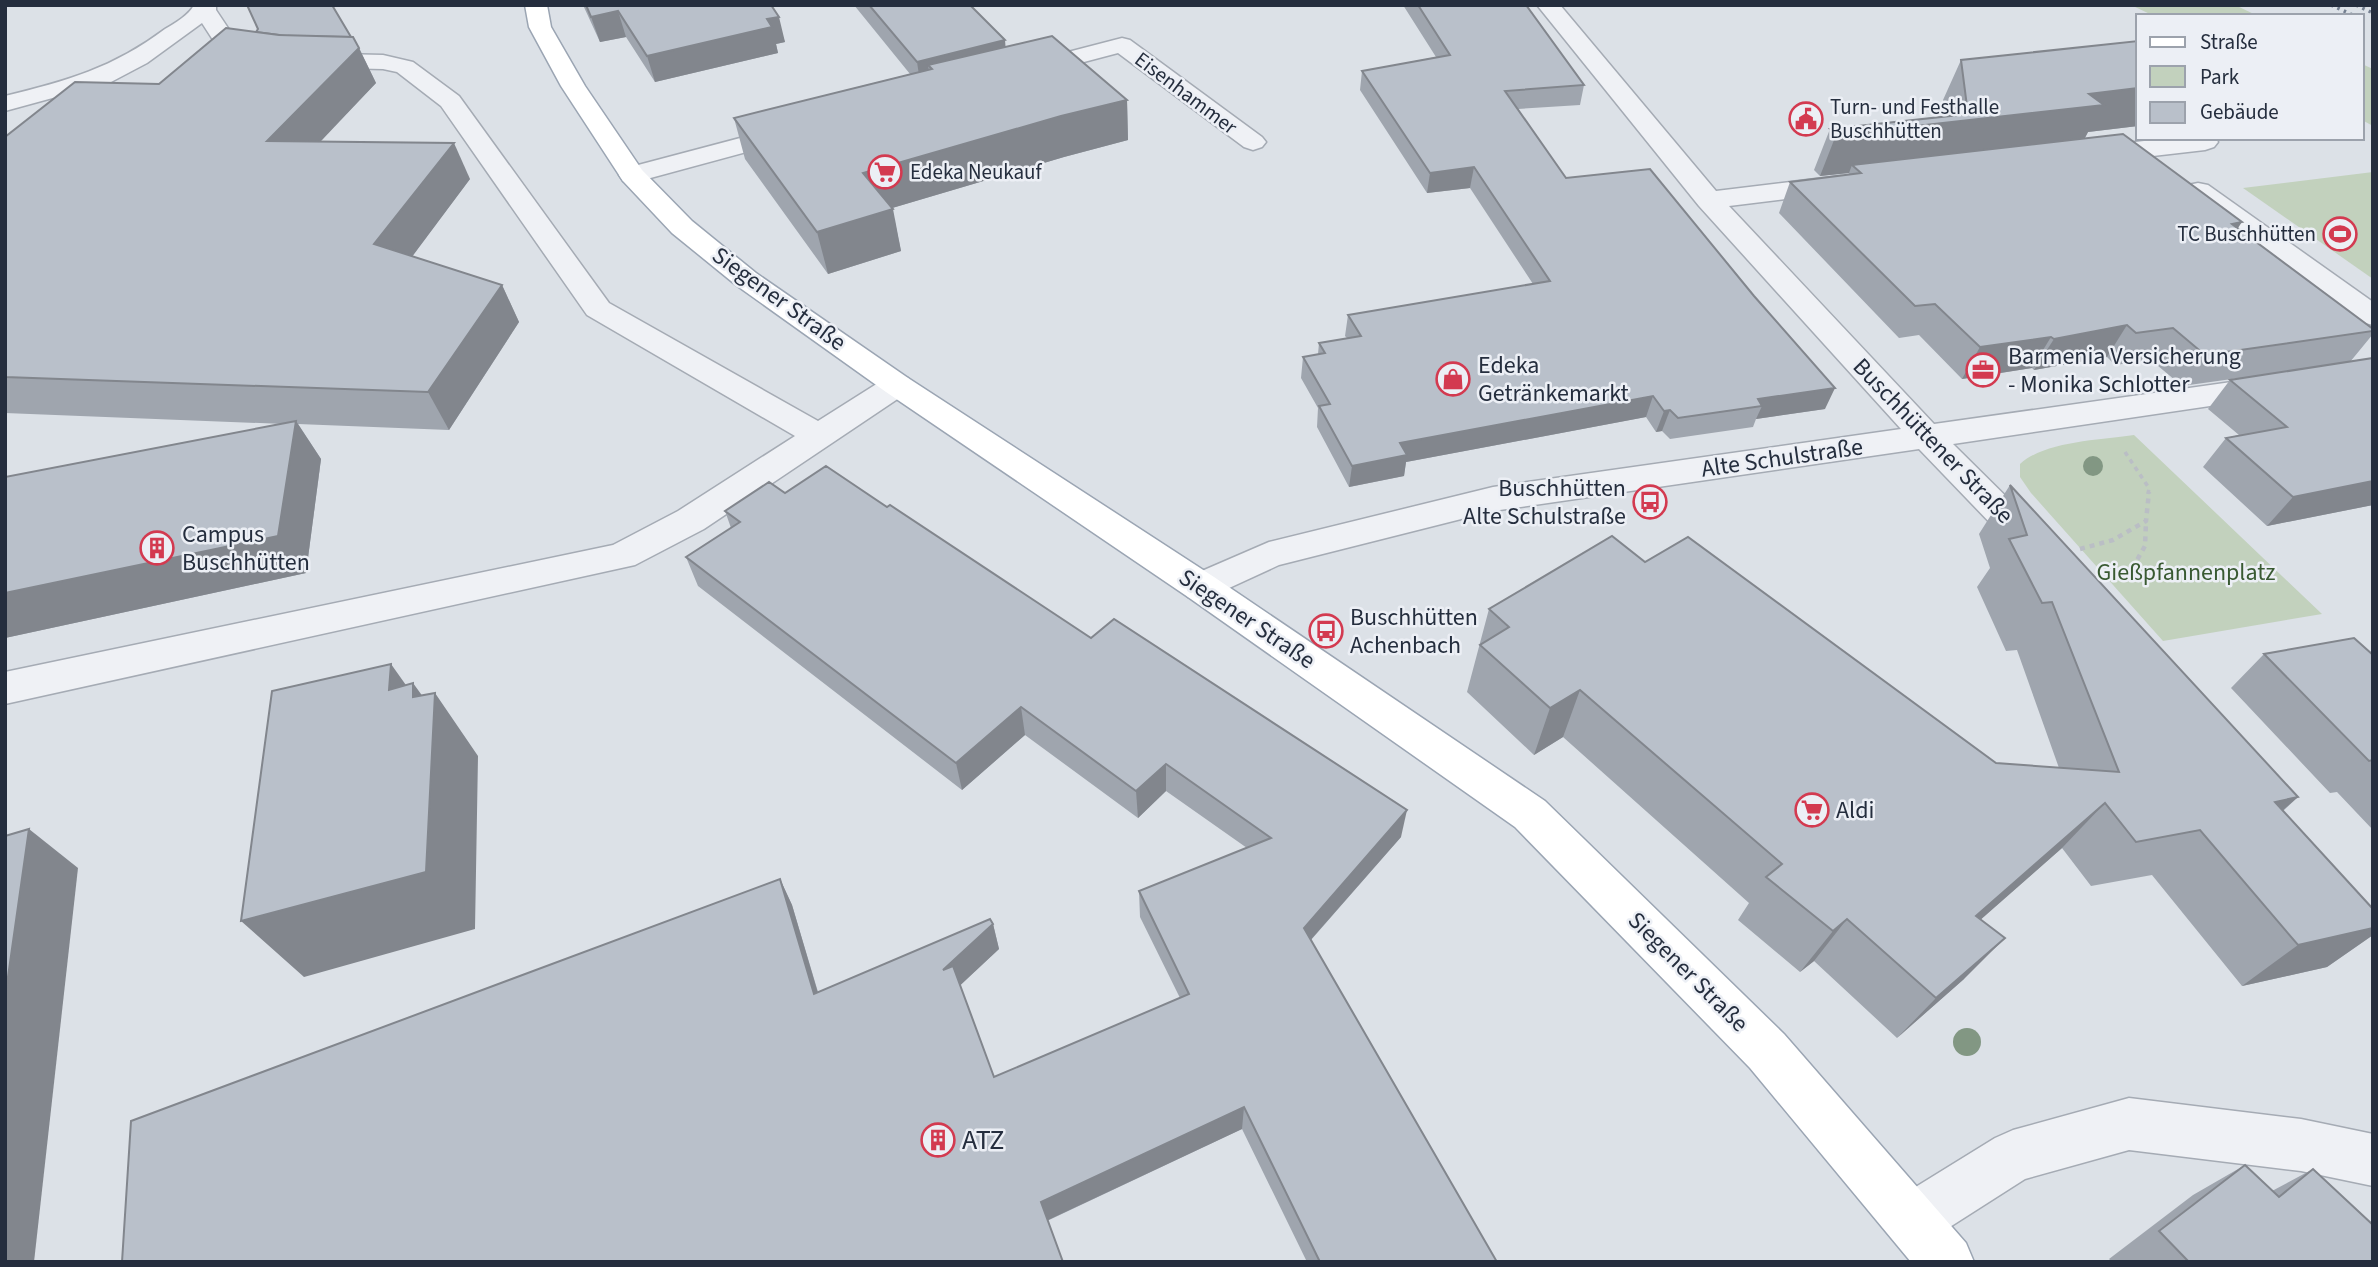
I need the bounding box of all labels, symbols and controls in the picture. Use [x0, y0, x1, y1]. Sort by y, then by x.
legend [2136, 14, 2364, 140]
text: Straße [2200, 27, 2258, 57]
street label: Eisenhammer [1128, 44, 1244, 142]
text: Park [2200, 62, 2240, 92]
place label: Turn- und Festhalle Buschhütten [1830, 92, 1999, 146]
text: Gebäude [2200, 97, 2279, 127]
public building icon: Turn- und Festhalle Buschhütten [1787, 100, 1825, 138]
supermarket icon: Edeka Neukauf [866, 153, 904, 191]
place label: Edeka Neukauf [910, 157, 1043, 187]
sports icon: TC Buschhütten [2321, 215, 2359, 253]
place label: TC Buschhütten [2177, 219, 2316, 249]
street label: Siegener Straße [705, 238, 853, 360]
place label: Barmenia Versicherung - Monika Schlotter [2008, 339, 2241, 402]
place label: Edeka Getränkemarkt [1478, 348, 1629, 411]
street label: Buschhüttener Straße [1844, 350, 2022, 532]
office icon: Barmenia Versicherung - Monika Schlotter [1964, 351, 2002, 389]
shop icon: Edeka Getränkemarkt [1434, 360, 1472, 398]
street label: Alte Schulstraße [1699, 429, 1865, 487]
place label: Buschhütten Alte Schulstraße [1463, 471, 1626, 534]
bus stop icon: Buschhütten Alte Schulstraße [1631, 483, 1669, 521]
place label: Campus Buschhütten [182, 517, 310, 580]
building icon: Campus Buschhütten [138, 529, 176, 567]
park label: Gießpfannenplatz [2096, 555, 2276, 590]
street label: Siegener Straße [1172, 560, 1322, 678]
place label: Buschhütten Achenbach [1350, 600, 1478, 663]
bus stop icon: Buschhütten Achenbach [1307, 612, 1345, 650]
supermarket icon: Aldi [1793, 791, 1831, 829]
place label: Aldi [1836, 793, 1874, 828]
street label: Siegener Straße [1620, 904, 1756, 1040]
place label: ATZ [962, 1120, 1004, 1160]
building icon: ATZ [919, 1121, 957, 1159]

